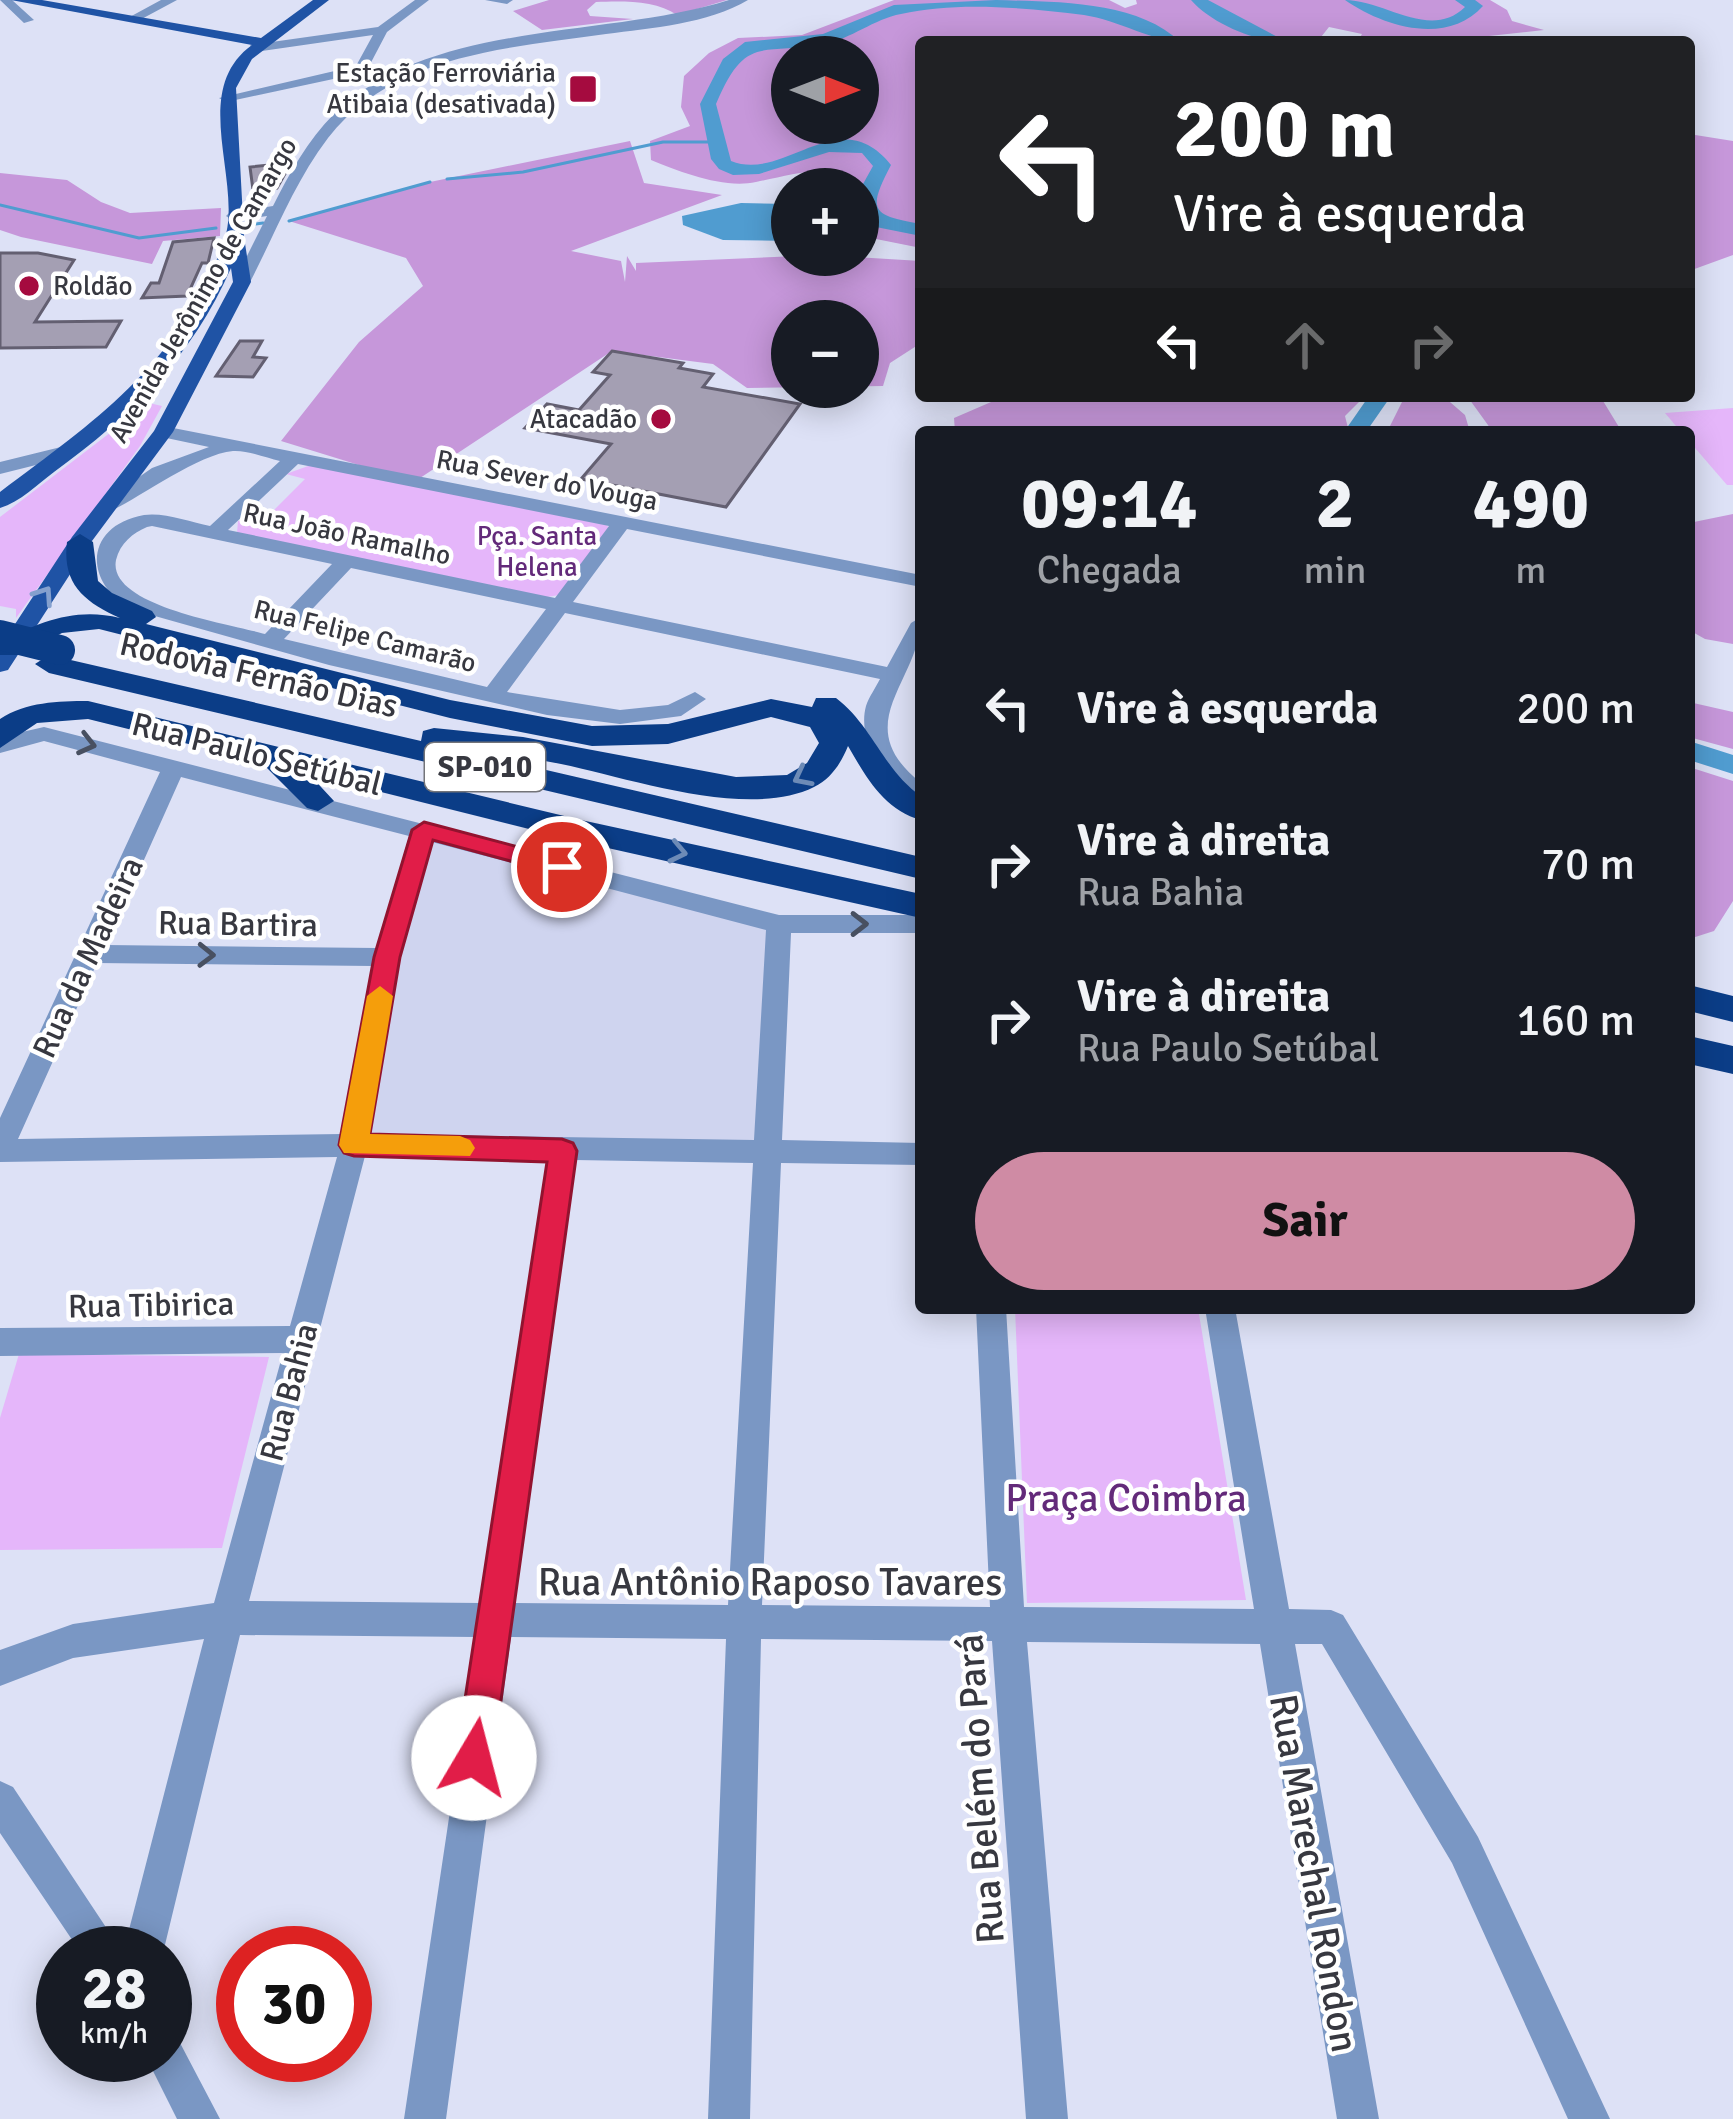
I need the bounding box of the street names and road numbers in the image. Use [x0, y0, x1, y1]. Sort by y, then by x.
street label: Avenida Jerônimo de Camargo [102, 132, 304, 449]
street label: Rua Sever do Vouga [433, 443, 660, 518]
street label: Rua João Ramalho [240, 496, 454, 573]
street label: Rua Felipe Camarão [250, 593, 480, 680]
street label: Rodovia Fernão Dias [116, 624, 402, 727]
street label: Rua Paulo Setúbal [127, 704, 386, 805]
road number: SP-010 [425, 743, 545, 791]
street label: Rua da Madeira [24, 850, 153, 1065]
street label: Rua Bartira [158, 903, 318, 946]
street label: Rua Tibirica [67, 1284, 235, 1327]
street label: Rua Bahia [251, 1319, 328, 1466]
street label: Rua Antônio Raposo Tavares [538, 1558, 1002, 1606]
street label: Rua Belém do Pará [945, 1633, 1015, 1945]
street label: Rua Marechal Rondon [1259, 1690, 1369, 2056]

